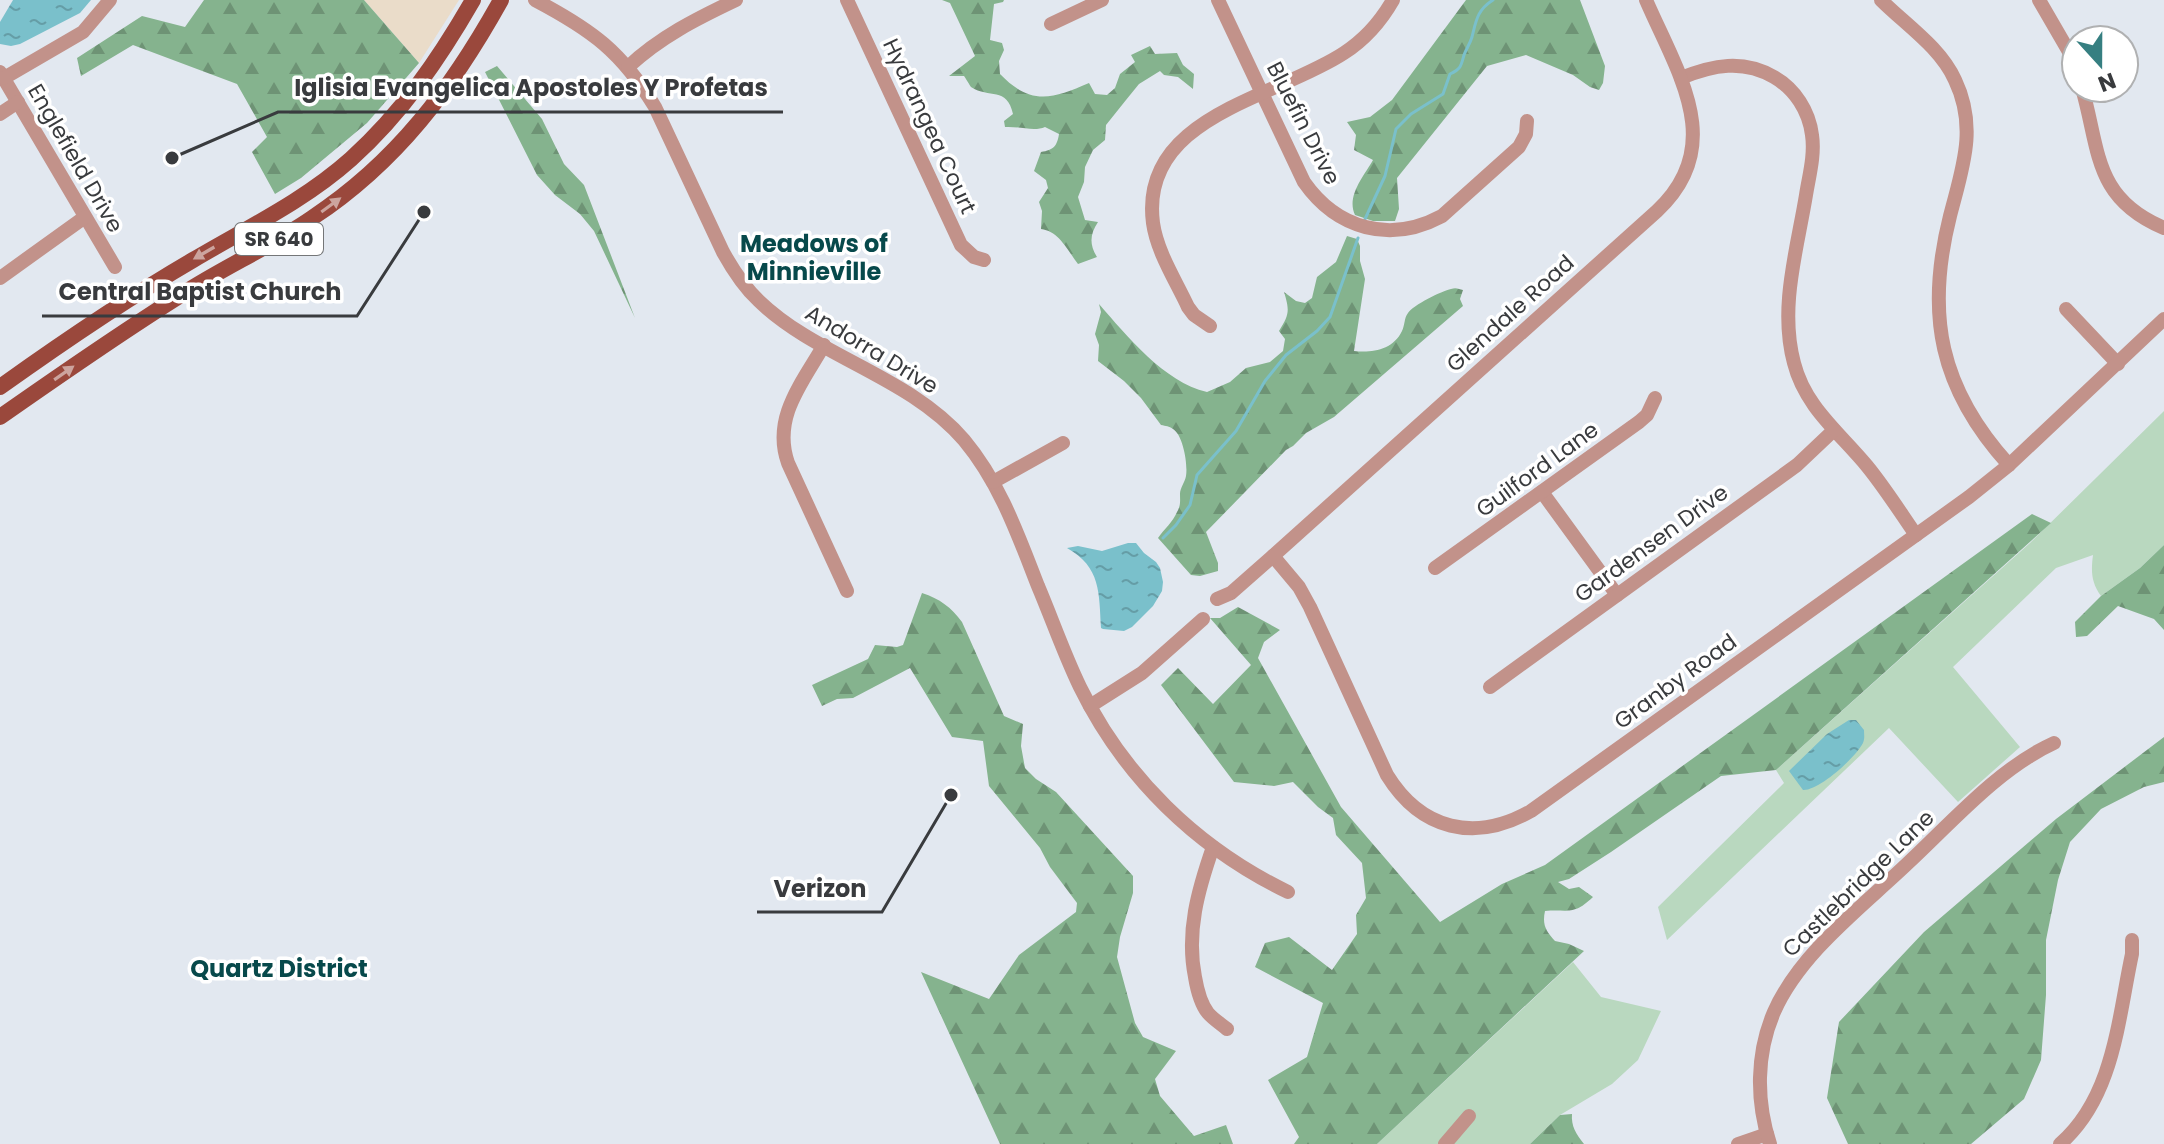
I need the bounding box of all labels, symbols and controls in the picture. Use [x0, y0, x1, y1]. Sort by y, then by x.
north arrow [2060, 24, 2140, 104]
street label: Hydrangea Court [875, 33, 984, 219]
street label: Bluefin Drive [1259, 56, 1348, 190]
callout: Iglisia Evangelica Apostoles Y Profetas [278, 64, 783, 112]
text: N [2094, 65, 2120, 100]
text: Iglisia Evangelica Apostoles Y Profetas [294, 71, 768, 104]
street label: Englefield Drive [20, 78, 131, 238]
one-way arrow [321, 198, 342, 213]
road number: SR 640 [235, 223, 323, 255]
district label: Meadows of Minnieville [740, 227, 888, 288]
one-way arrow [193, 246, 216, 260]
street label: Glendale Road [1440, 248, 1581, 379]
callout: Central Baptist Church [42, 268, 357, 316]
text: Central Baptist Church [59, 275, 341, 308]
street label: Andorra Drive [799, 297, 944, 401]
one-way arrow [53, 366, 74, 381]
street label: Guilford Lane [1470, 414, 1605, 524]
street label: Gardensen Drive [1568, 477, 1734, 610]
street label: Granby Road [1608, 626, 1743, 736]
street label: Castlebridge Lane [1776, 803, 1941, 964]
callout: Verizon [757, 864, 882, 912]
text: Verizon [773, 872, 867, 905]
district label: Quartz District [190, 952, 368, 985]

